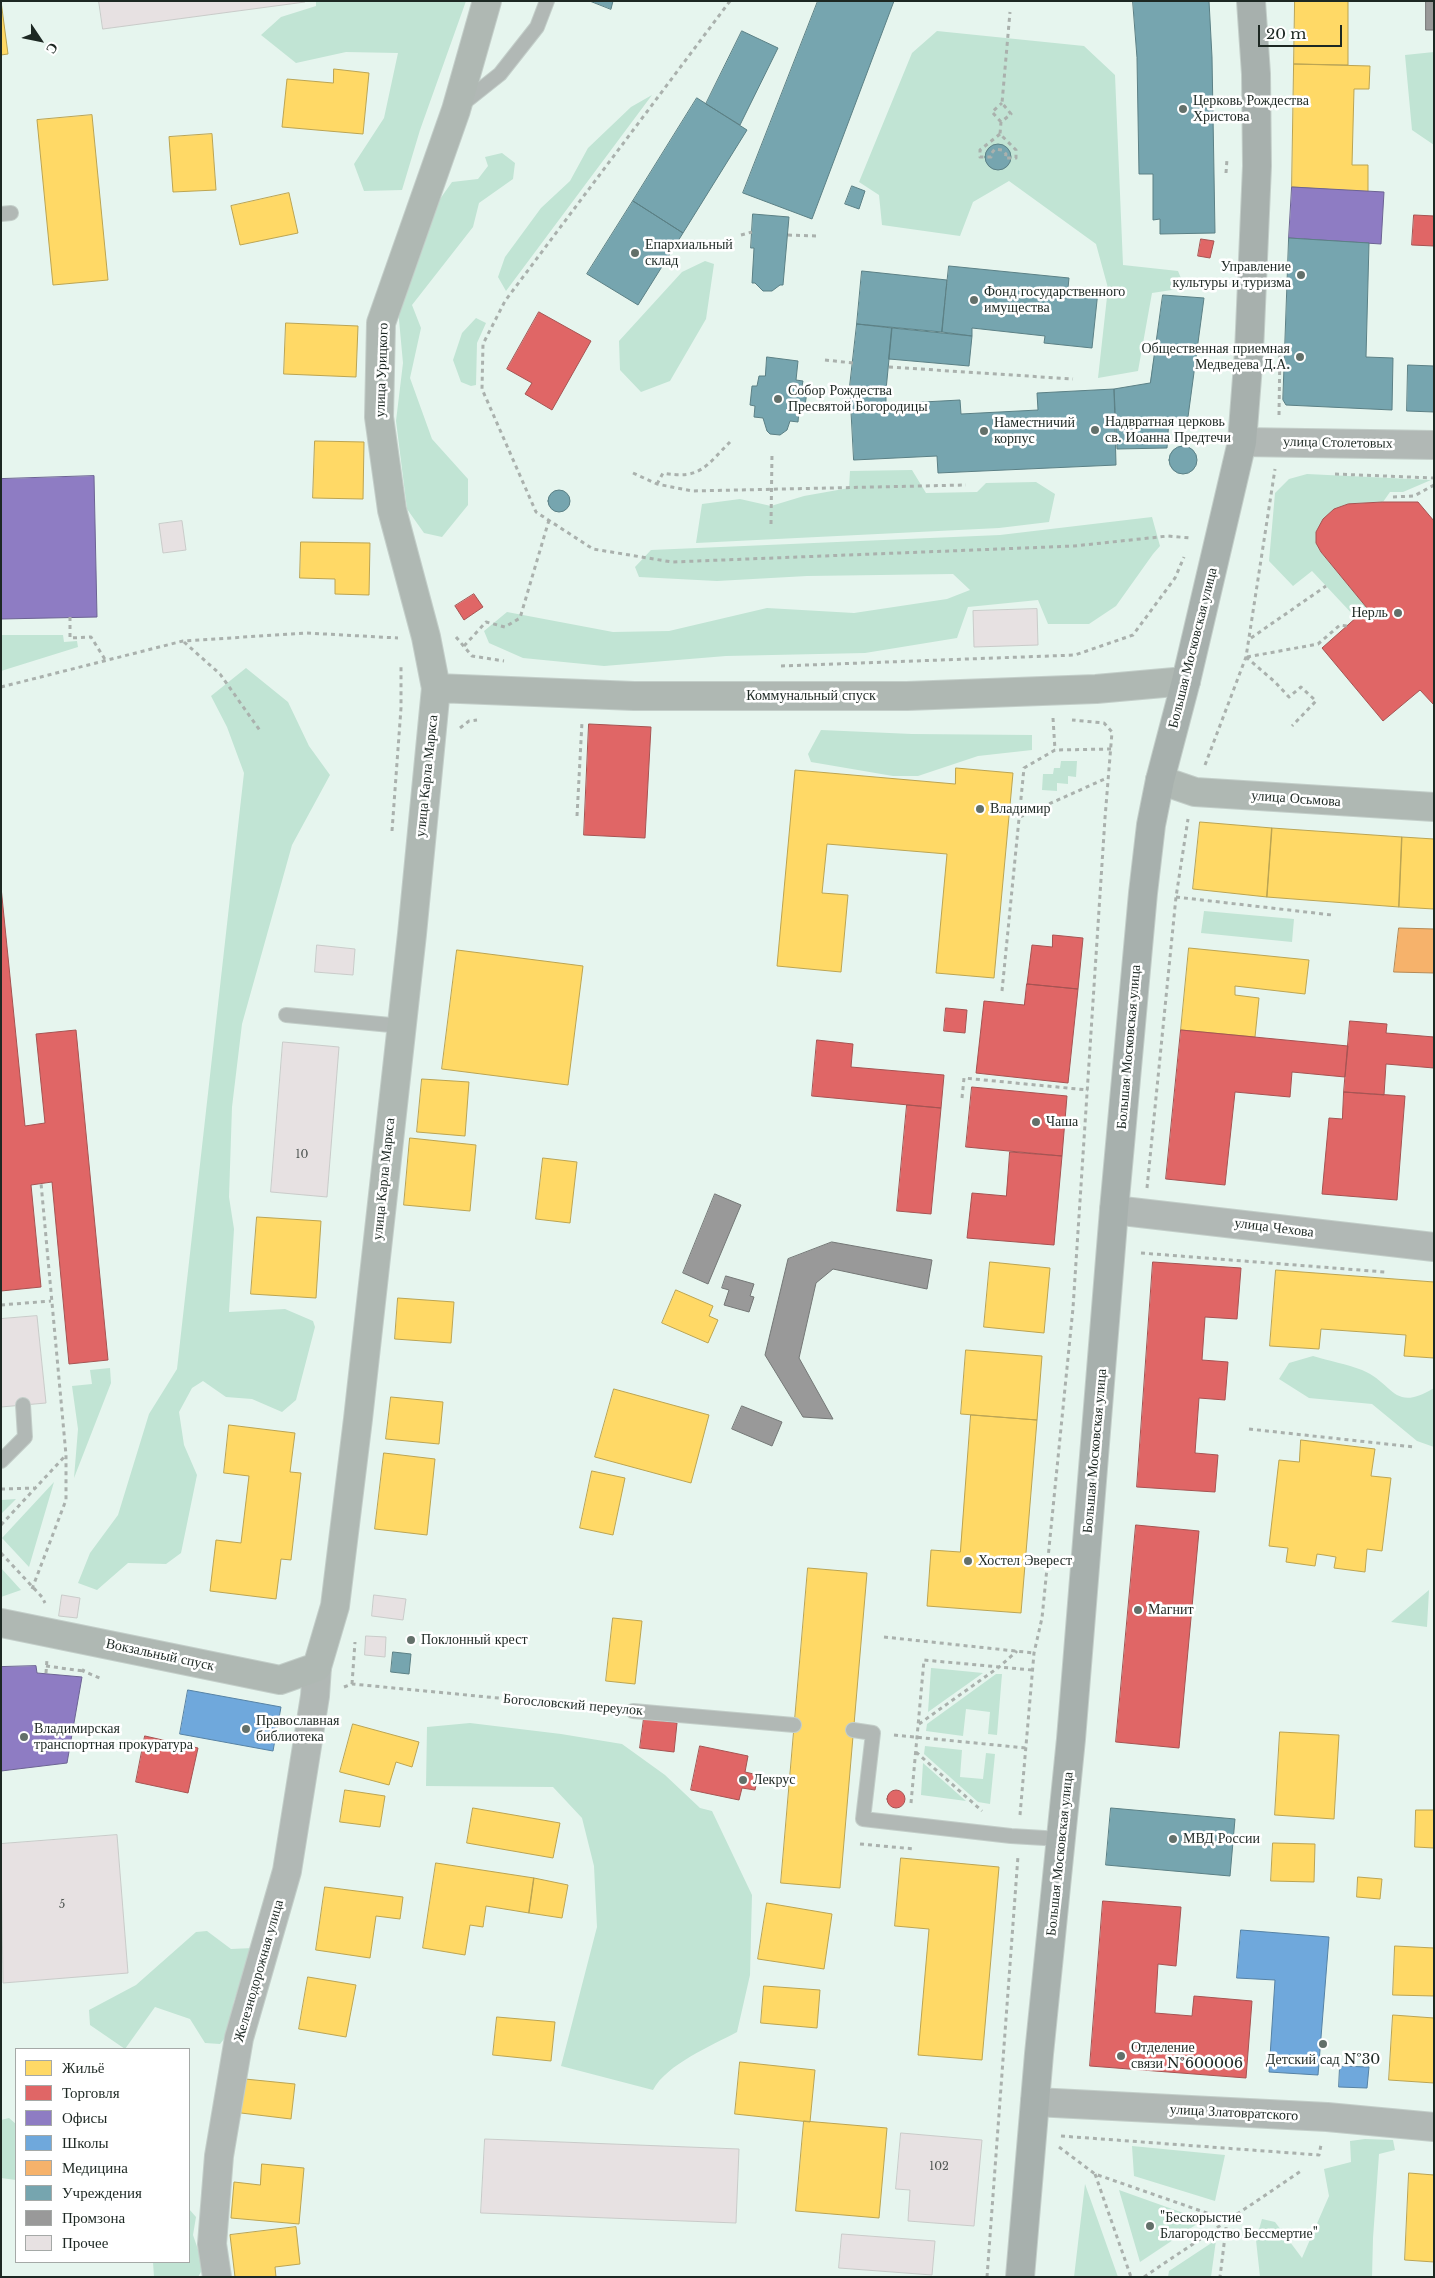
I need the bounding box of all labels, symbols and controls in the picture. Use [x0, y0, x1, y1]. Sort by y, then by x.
north arrow [15, 15, 65, 65]
scale bar [1260, 15, 1344, 47]
text: 20 m [1266, 24, 1306, 43]
text: С [42, 39, 63, 58]
place label: Церковь Рождества Христова [1193, 93, 1309, 125]
marker: Церковь Рождества Христова [1177, 103, 1189, 115]
place label: Епархиальный склад [645, 237, 733, 270]
marker: Епархиальный склад [629, 247, 641, 259]
place label: Управление культуры и туризма [1173, 259, 1291, 292]
marker: Управление культуры и туризма [1295, 269, 1307, 281]
place label: Фонд государственного имущества [984, 284, 1125, 316]
marker: Фонд государственного имущества [968, 294, 980, 306]
street label: улица Урицкого [372, 322, 392, 418]
place label: Общественная приемная Медведева Д.А. [1141, 341, 1290, 374]
marker: Общественная приемная Медведева Д.А. [1294, 351, 1306, 363]
place label: Собор Рождества Пресвятой Богородицы [788, 383, 928, 416]
marker: Собор Рождества Пресвятой Богородицы [772, 393, 784, 405]
place label: Надвратная церковь св. Иоанна Предтечи [1105, 414, 1231, 447]
place label: Наместничий корпус [994, 415, 1075, 448]
marker: Надвратная церковь св. Иоанна Предтечи [1089, 424, 1101, 436]
marker: Наместничий корпус [978, 425, 990, 437]
street label: улица Столетовых [1283, 434, 1393, 452]
street label: Большая Московская улица [1165, 566, 1221, 730]
place label: Нерль [1351, 605, 1388, 621]
marker: Нерль [1392, 607, 1404, 619]
street label: Коммунальный спуск [746, 688, 876, 704]
street label: улица Карла Маркса [412, 714, 442, 838]
street label: улица Осьмова [1251, 787, 1341, 811]
place label: Владимир [990, 801, 1051, 817]
marker: Владимир [974, 803, 986, 815]
street label: Большая Московская улица [1113, 964, 1145, 1130]
place label: Чаша [1046, 1114, 1078, 1130]
marker: Чаша [1030, 1116, 1042, 1128]
street label: улица Карла Маркса [369, 1117, 399, 1241]
house number: 10 [296, 1148, 308, 1162]
street label: улица Чехова [1233, 1215, 1315, 1241]
street label: Большая Московская улица [1079, 1368, 1111, 1534]
place label: Хостел Эверест [978, 1553, 1072, 1569]
marker: Хостел Эверест [962, 1555, 974, 1567]
place label: Магнит [1148, 1602, 1194, 1618]
marker: Магнит [1132, 1604, 1144, 1616]
place label: Поклонный крест [421, 1632, 527, 1648]
marker: Поклонный крест [405, 1634, 417, 1646]
street label: Вокзальный спуск [104, 1635, 216, 1675]
street label: Богословский переулок [502, 1691, 644, 1719]
place label: Православная библиотека [256, 1713, 339, 1745]
place label: Владимирская транспортная прокуратура [34, 1721, 193, 1754]
marker: Православная библиотека [240, 1723, 252, 1735]
marker: Владимирская транспортная прокуратура [18, 1731, 30, 1743]
street label: Большая Московская улица [1043, 1771, 1077, 1937]
place label: Лекрус [753, 1772, 795, 1788]
marker: Лекрус [737, 1774, 749, 1786]
place label: МВД России [1183, 1831, 1260, 1847]
marker: МВД России [1167, 1833, 1179, 1845]
house number: 5 [59, 1898, 65, 1912]
street label: Железнодорожная улица [231, 1898, 287, 2044]
marker: Детский сад №30 [1317, 2038, 1329, 2050]
place label: Отделение связи №600006 [1131, 2040, 1243, 2072]
legend [15, 2048, 190, 2263]
marker: Отделение связи №600006 [1115, 2050, 1127, 2062]
place label: Детский сад №30 [1266, 2052, 1380, 2068]
text: Жильё [62, 2058, 104, 2077]
text: Торговля [62, 2083, 120, 2102]
street label: улица Златовратского [1169, 2101, 1299, 2125]
text: Офисы [62, 2108, 107, 2127]
text: Школы [62, 2133, 109, 2152]
text: Медицина [62, 2158, 128, 2177]
house number: 102 [929, 2160, 949, 2174]
text: Учреждения [62, 2183, 142, 2202]
text: Промзона [62, 2208, 125, 2227]
place label: "Бескорыстие Благородство Бессмертие" [1160, 2210, 1318, 2242]
marker: "Бескорыстие Благородство Бессмертие" [1144, 2220, 1156, 2232]
text: Прочее [62, 2233, 108, 2252]

